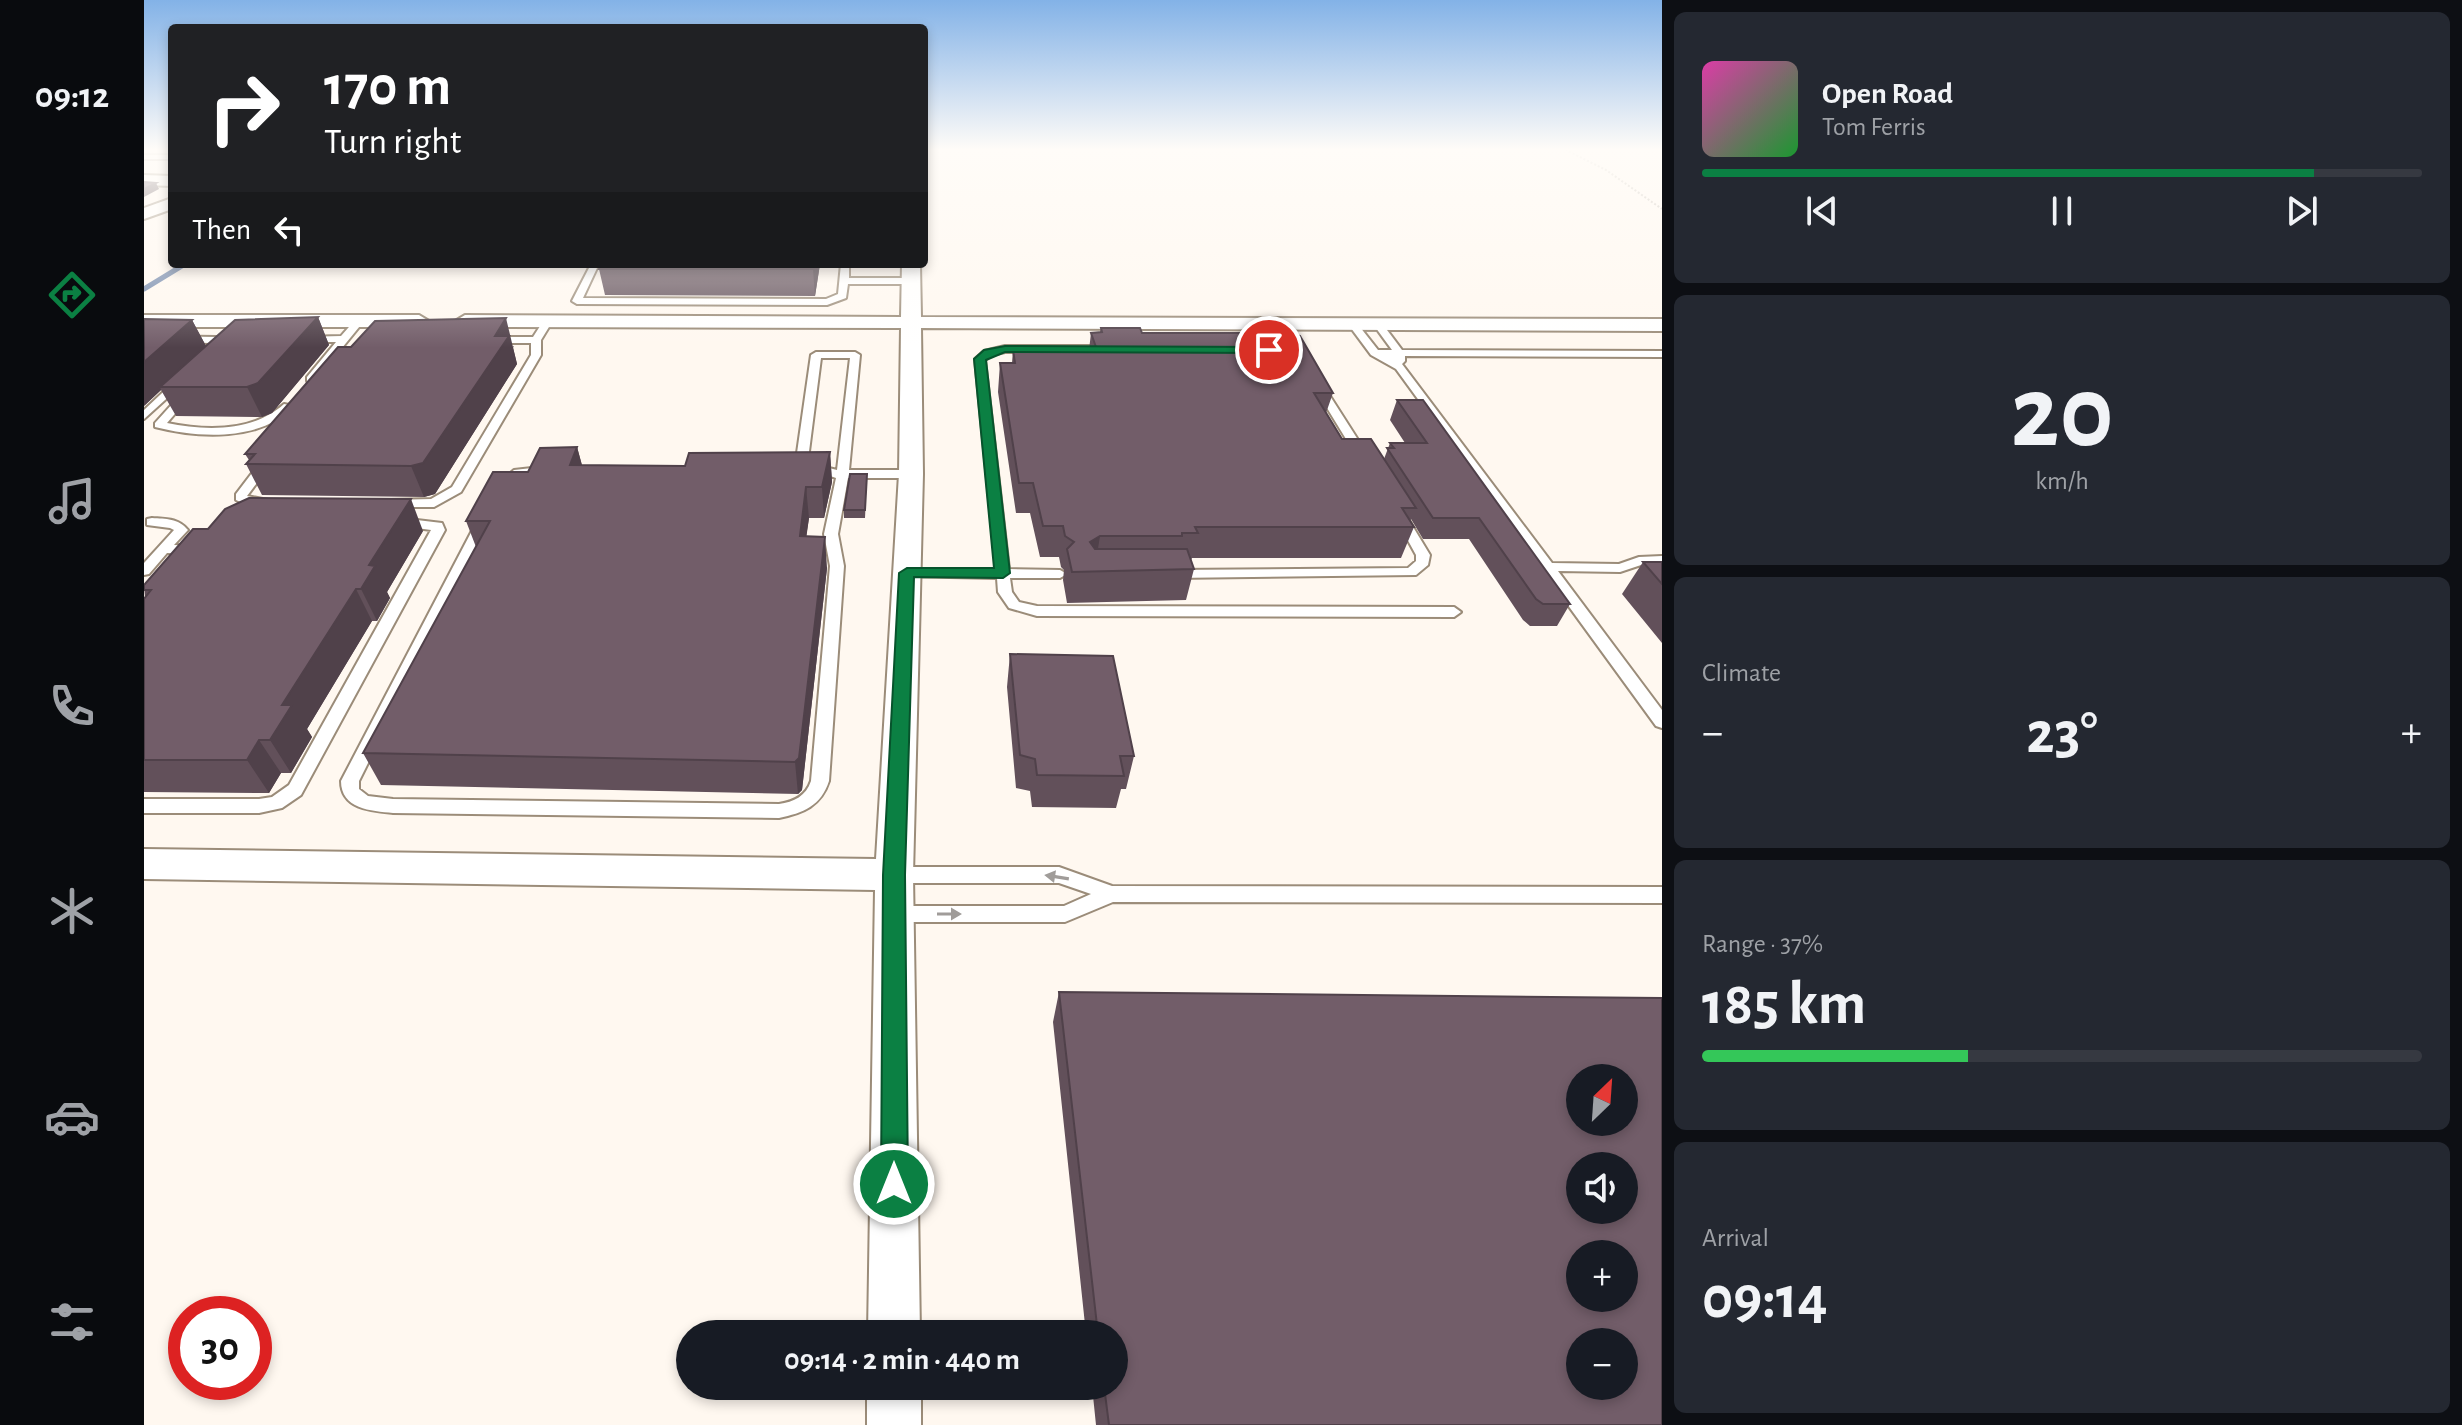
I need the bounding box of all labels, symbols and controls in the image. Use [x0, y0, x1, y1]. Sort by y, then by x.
icon: right [192, 56, 296, 160]
text: 170 m [324, 59, 451, 115]
text: 09:12 [35, 78, 109, 114]
text: Open Road [1822, 79, 1953, 109]
text: Tom Ferris [1822, 114, 1926, 140]
text: Turn right [324, 124, 461, 160]
icon: previous [1800, 189, 1844, 233]
icon: pause [2040, 189, 2084, 233]
icon: next [2280, 189, 2324, 233]
icon: left [267, 208, 311, 252]
text: Then [192, 215, 251, 245]
icon: directions [44, 267, 100, 323]
pin [1235, 316, 1303, 384]
icon: arrive [1247, 328, 1291, 372]
text: 20 [2010, 362, 2114, 466]
text: km/h [2035, 468, 2089, 494]
icon: music [44, 473, 100, 529]
text: Climate [1702, 660, 1781, 686]
icon: phone [44, 678, 100, 734]
text: 23° [2026, 704, 2098, 764]
text: − [1702, 711, 1723, 755]
text: + [2401, 711, 2422, 755]
one-way arrow [1045, 870, 1070, 883]
icon: climate [44, 883, 100, 939]
one-way arrow [937, 908, 962, 920]
text: Range · 37% [1702, 931, 1823, 957]
text: 185 km [1702, 975, 1866, 1035]
north arrow [1566, 1064, 1638, 1136]
map controls [1566, 1064, 1638, 1400]
icon: car [44, 1089, 100, 1145]
position arrow [852, 1142, 936, 1226]
button: sound [1566, 1152, 1638, 1224]
text: Arrival [1702, 1225, 1769, 1251]
button: + [1566, 1240, 1638, 1312]
text: 09:14 [1702, 1269, 1828, 1329]
icon: filters [44, 1294, 100, 1350]
speed limit sign: 30 [168, 1296, 272, 1400]
button: − [1566, 1328, 1638, 1400]
text: 09:14 · 2 min · 440 m [784, 1345, 1020, 1375]

